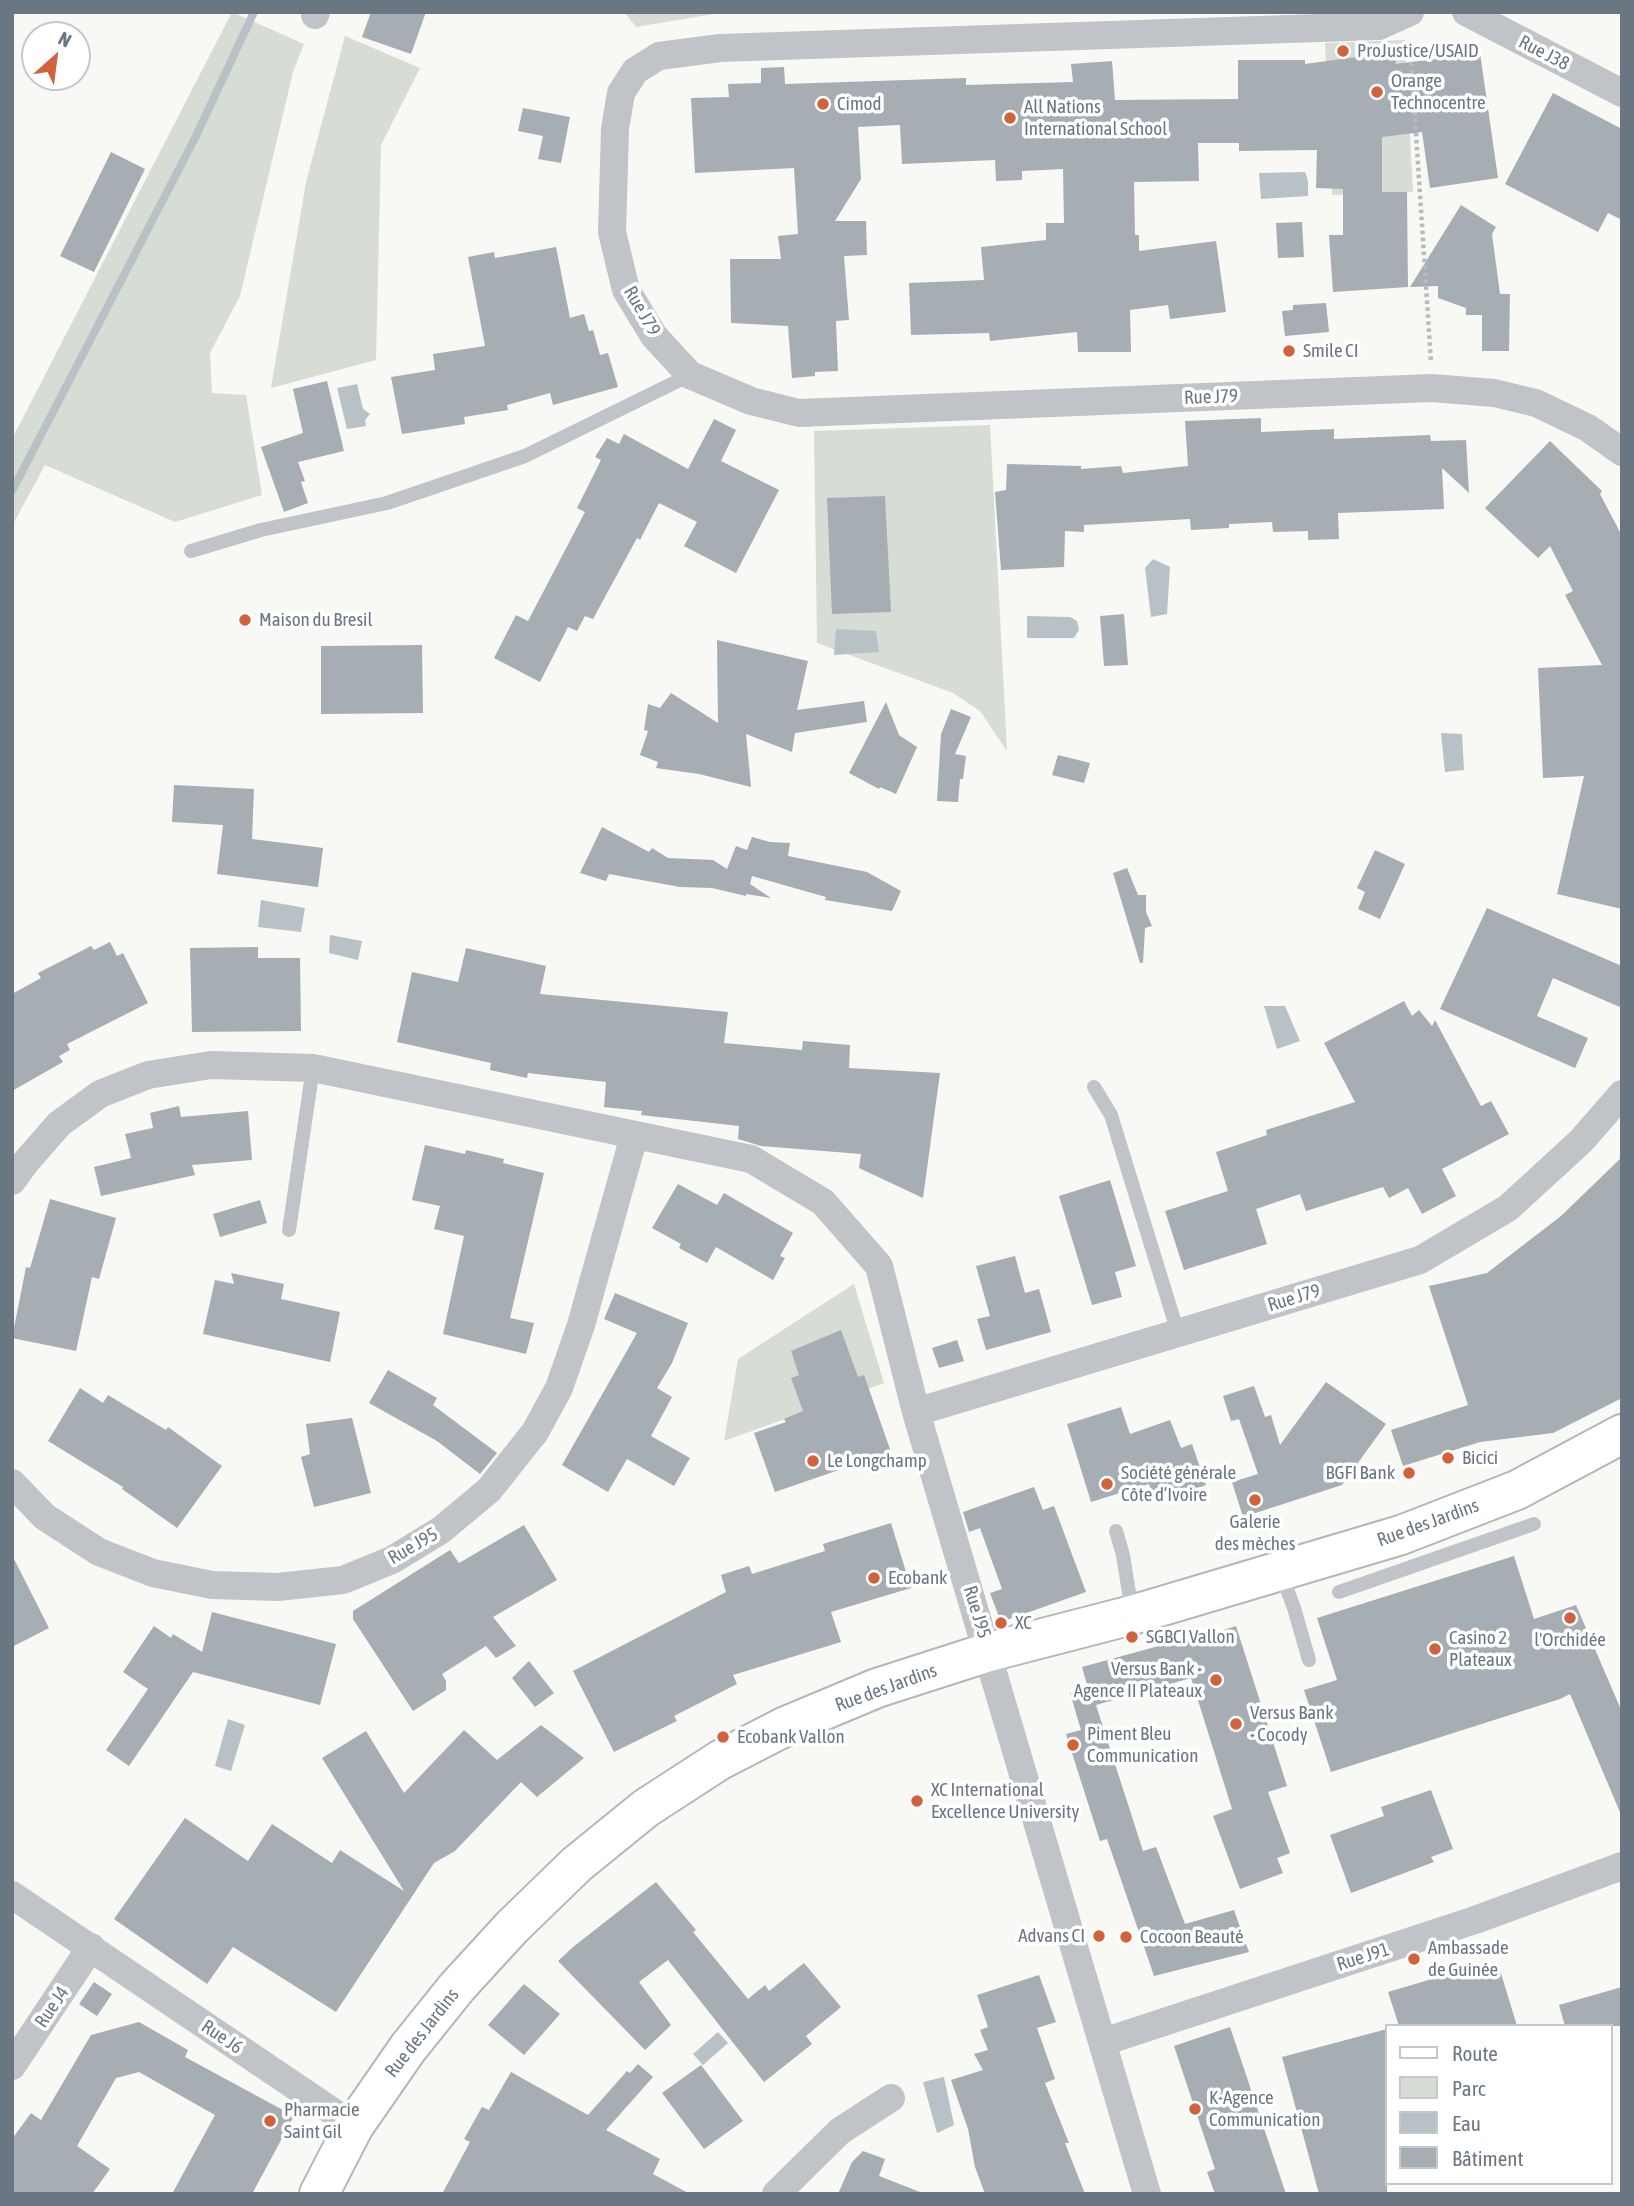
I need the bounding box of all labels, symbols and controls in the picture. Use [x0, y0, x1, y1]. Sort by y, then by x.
north arrow [21, 21, 91, 91]
text: N [55, 27, 75, 52]
street label: Rue J38 [1515, 31, 1573, 75]
place label: ProJustice/USAID [1357, 40, 1479, 62]
marker: ProJustice/USAID [1335, 43, 1351, 59]
place label: Orange Technocentre [1391, 70, 1486, 114]
marker: Orange Technocentre [1369, 84, 1385, 100]
place label: Cimod [837, 93, 882, 115]
marker: Cimod [815, 96, 831, 112]
place label: All Nations International School [1024, 96, 1167, 140]
marker: All Nations International School [1002, 110, 1018, 126]
street label: Rue J79 [619, 282, 665, 340]
place label: Smile CI [1303, 340, 1358, 362]
marker: Smile CI [1281, 343, 1297, 359]
street label: Rue J79 [1184, 385, 1238, 409]
place label: Maison du Bresil [259, 609, 373, 631]
marker: Maison du Bresil [237, 612, 253, 628]
street label: Rue J79 [1265, 1279, 1323, 1317]
place label: Bicici [1462, 1447, 1498, 1469]
place label: Le Longchamp [827, 1450, 927, 1472]
marker: Bicici [1440, 1450, 1456, 1466]
marker: Le Longchamp [805, 1453, 821, 1469]
place label: Société générale Côte d’Ivoire [1121, 1462, 1236, 1506]
place label: BGFI Bank [1325, 1462, 1395, 1484]
marker: BGFI Bank [1401, 1465, 1417, 1481]
marker: Société générale Côte d’Ivoire [1099, 1476, 1115, 1492]
marker: Galerie des mèches [1247, 1492, 1263, 1508]
street label: Rue des Jardins [1374, 1494, 1482, 1552]
place label: Galerie des mèches [1215, 1511, 1295, 1555]
street label: Rue J95 [384, 1523, 442, 1569]
place label: Ecobank [888, 1567, 947, 1589]
marker: Ecobank [866, 1570, 882, 1586]
street label: Rue J95 [958, 1583, 996, 1641]
marker: l'Orchidée [1562, 1610, 1578, 1626]
place label: XC [1015, 1612, 1032, 1634]
marker: XC [993, 1615, 1009, 1631]
place label: SGBCI Vallon [1146, 1626, 1235, 1648]
place label: Casino 2 Plateaux [1449, 1627, 1512, 1671]
marker: SGBCI Vallon [1124, 1629, 1140, 1645]
place label: l'Orchidée [1534, 1629, 1606, 1651]
marker: Casino 2 Plateaux [1427, 1641, 1443, 1657]
place label: Versus Bank - Agence II Plateaux [1074, 1658, 1202, 1702]
street label: Rue des Jardins [832, 1659, 940, 1717]
marker: Versus Bank - Agence II Plateaux [1208, 1672, 1224, 1688]
place label: Versus Bank - Cocody [1250, 1702, 1334, 1746]
marker: Versus Bank - Cocody [1228, 1716, 1244, 1732]
place label: Piment Bleu Communication [1087, 1723, 1198, 1767]
place label: Ecobank Vallon [737, 1726, 845, 1748]
marker: Ecobank Vallon [715, 1729, 731, 1745]
marker: Piment Bleu Communication [1065, 1737, 1081, 1753]
place label: XC International Excellence University [931, 1779, 1079, 1823]
marker: XC International Excellence University [909, 1793, 925, 1809]
place label: Advans CI [1018, 1925, 1085, 1947]
place label: Cocoon Beauté [1140, 1926, 1244, 1948]
marker: Advans CI [1091, 1928, 1107, 1944]
marker: Cocoon Beauté [1118, 1929, 1134, 1945]
place label: Ambassade de Guinée [1428, 1937, 1509, 1981]
street label: Rue J91 [1334, 1938, 1392, 1976]
marker: Ambassade de Guinée [1406, 1951, 1422, 1967]
street label: Rue J4 [30, 1982, 74, 2032]
street label: Rue des Jardins [380, 1984, 464, 2082]
street label: Rue J6 [197, 2015, 247, 2059]
legend [1386, 2024, 1613, 2185]
text: Route [1452, 2041, 1498, 2065]
text: Parc [1452, 2076, 1486, 2100]
place label: K-Agence Communication [1209, 2087, 1320, 2131]
place label: Pharmacie Saint Gil [284, 2099, 360, 2143]
marker: K-Agence Communication [1187, 2101, 1203, 2117]
text: Eau [1452, 2111, 1481, 2135]
marker: Pharmacie Saint Gil [262, 2113, 278, 2129]
text: Bâtiment [1452, 2146, 1523, 2170]

